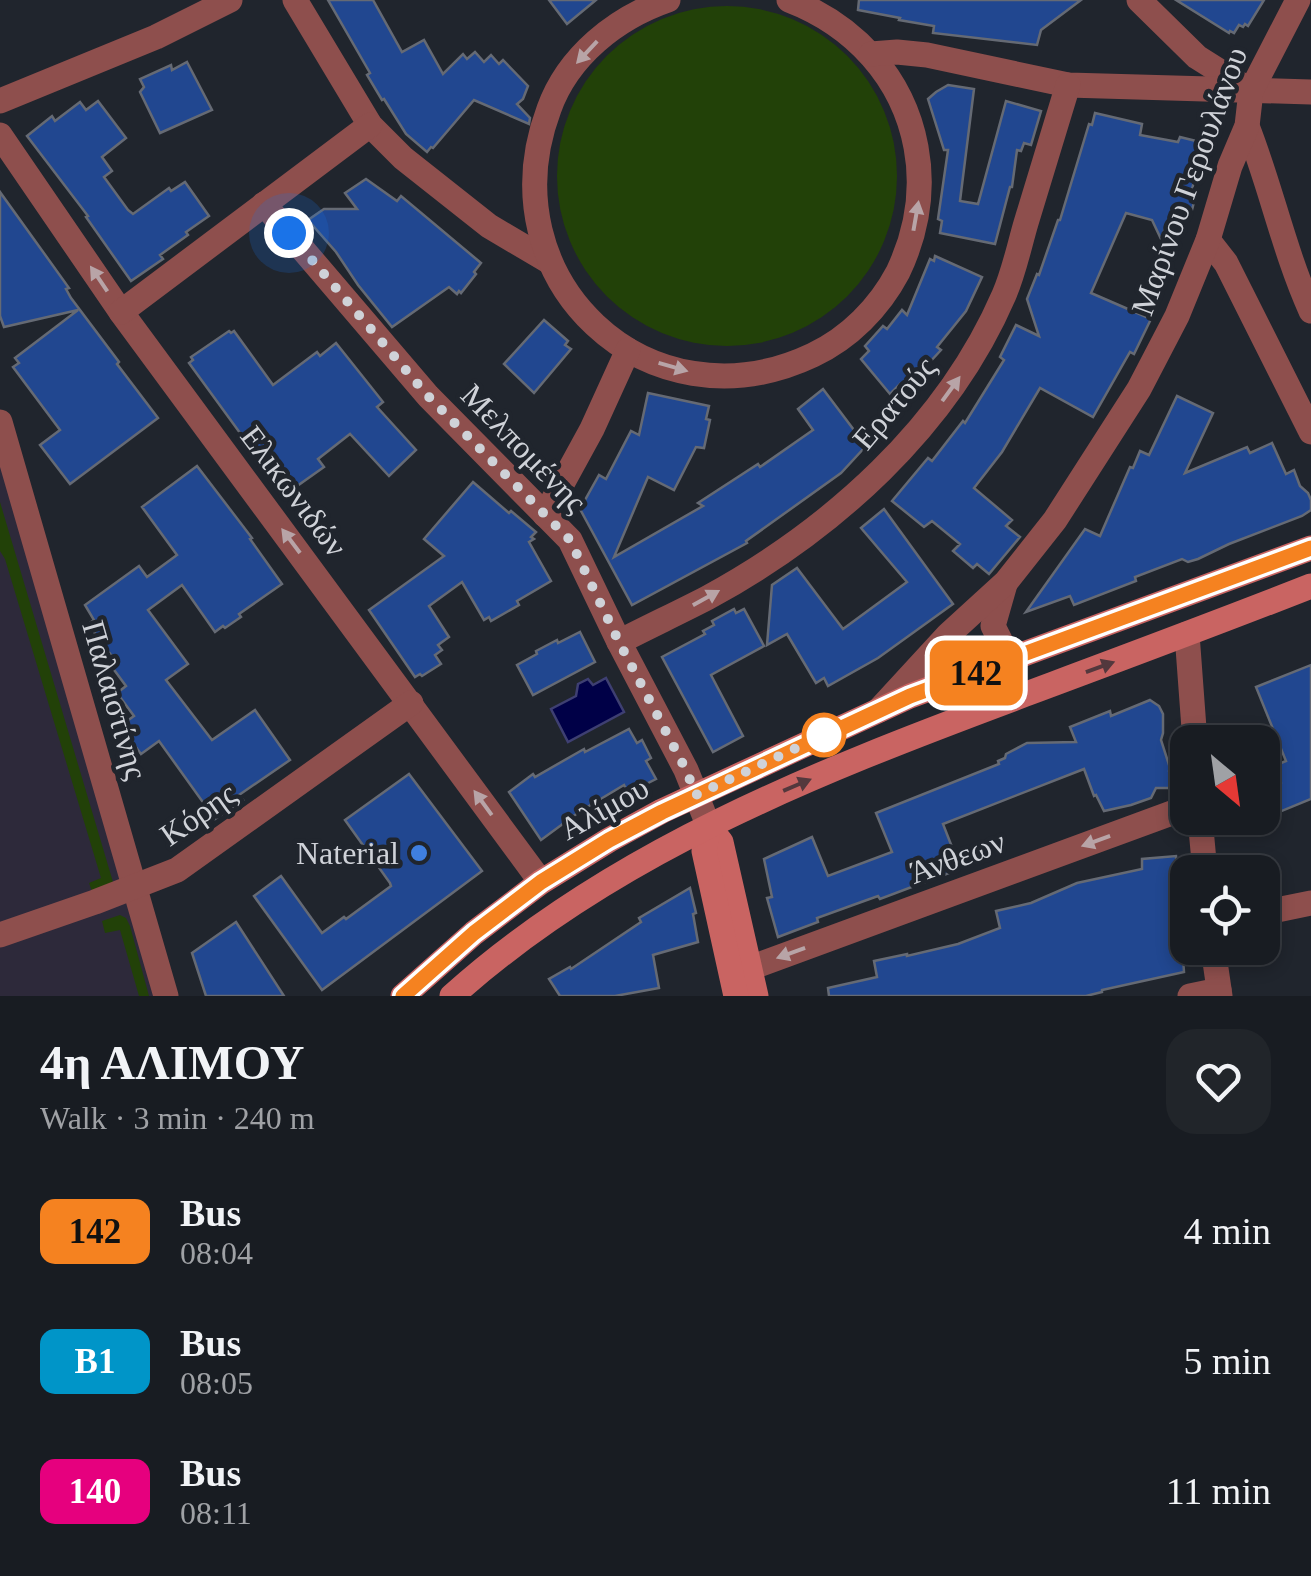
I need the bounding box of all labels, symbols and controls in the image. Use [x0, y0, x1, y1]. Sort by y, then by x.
one-way arrow [576, 40, 599, 64]
street label: Μαρίνου Γερουλάνου [1124, 42, 1254, 320]
one-way arrow [909, 199, 924, 231]
your location [264, 208, 314, 258]
one-way arrow [90, 266, 108, 293]
street label: Ερατούς [845, 349, 943, 457]
one-way arrow [658, 360, 689, 376]
street label: Μελπομένης [454, 376, 594, 520]
one-way arrow [941, 376, 960, 402]
street label: Ελικωνιδών [233, 419, 355, 563]
one-way arrow [281, 528, 301, 554]
one-way arrow [692, 589, 720, 607]
street label: Παλαιστίνης [75, 617, 155, 784]
line badge: 142 [918, 640, 1034, 706]
text: 142 [950, 654, 1002, 693]
one-way arrow [1085, 659, 1115, 674]
unlabelled marker [803, 714, 845, 756]
north arrow [1170, 725, 1280, 835]
map controls [1170, 725, 1280, 965]
street label: Αλίμου [553, 769, 655, 847]
street label: Κόρης [153, 775, 243, 853]
one-way arrow [782, 777, 812, 793]
one-way arrow [474, 790, 493, 817]
street label: Άνθεων [904, 823, 1010, 891]
one-way arrow [1081, 834, 1111, 849]
place label: Naterial [296, 835, 399, 871]
marker: Naterial [408, 842, 430, 864]
button: locate [1170, 855, 1280, 965]
one-way arrow [776, 946, 806, 961]
button: heart [1166, 1029, 1271, 1134]
text: 4η ΑΛΙΜΟΥ [40, 1036, 304, 1089]
text: Walk · 3 min · 240 m [40, 1100, 315, 1136]
text: Bus [180, 1192, 241, 1234]
text: 4 min [1183, 1210, 1271, 1252]
text: 142 [69, 1212, 121, 1251]
text: 08:04 [180, 1235, 253, 1271]
text: Bus [180, 1322, 241, 1364]
text: 5 min [1183, 1340, 1271, 1382]
text: Β1 [75, 1342, 115, 1381]
text: 08:05 [180, 1365, 253, 1401]
text: Bus [180, 1452, 241, 1494]
text: 11 min [1166, 1470, 1271, 1512]
text: 140 [69, 1472, 121, 1511]
text: 08:11 [180, 1495, 252, 1531]

